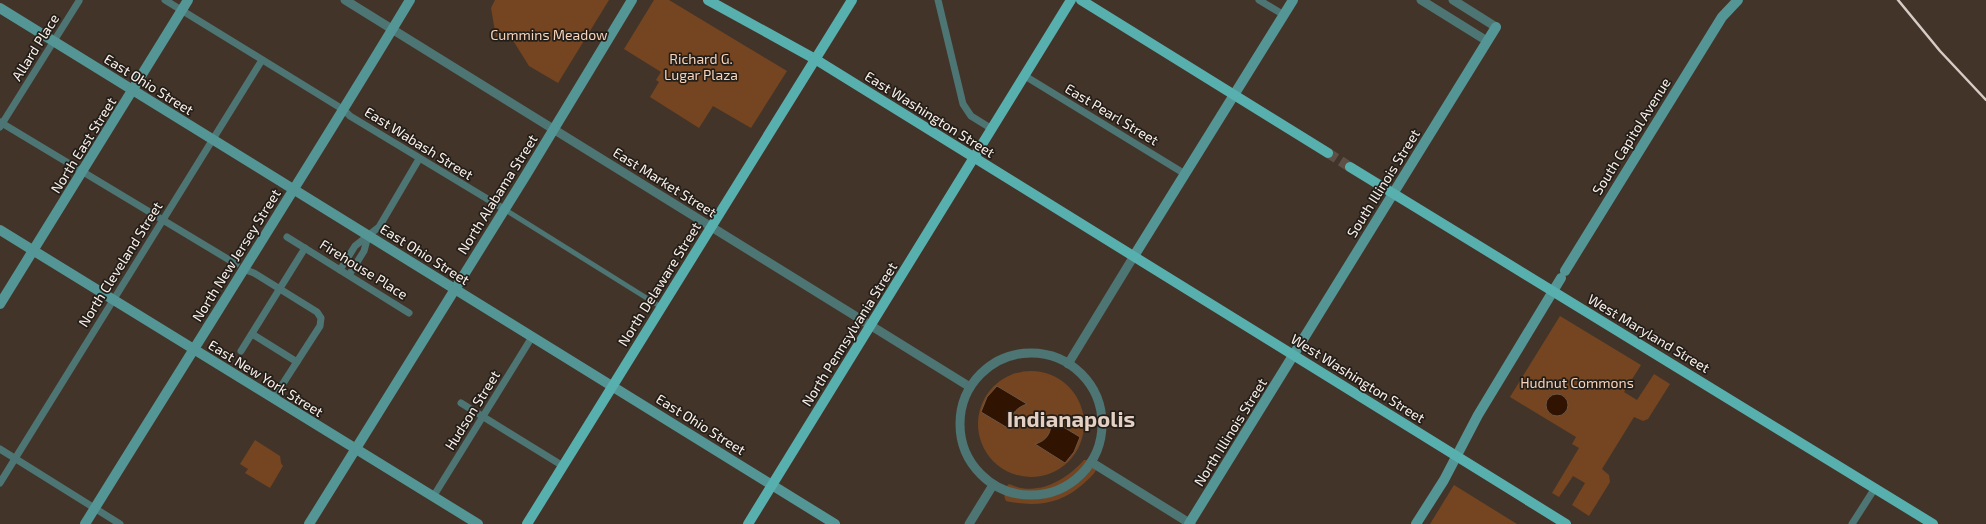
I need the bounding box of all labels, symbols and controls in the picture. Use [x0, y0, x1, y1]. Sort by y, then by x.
street label: Allard Place [8, 10, 62, 84]
park label: Cummins Meadow [490, 26, 608, 43]
street label: East Ohio Street [101, 50, 197, 118]
park label: Richard G. Lugar Plaza [664, 50, 738, 83]
street label: East Washington Street [862, 67, 998, 161]
street label: South Capitol Avenue [1588, 74, 1674, 198]
street label: East Pearl Street [1062, 79, 1162, 149]
street label: North East Street [47, 94, 119, 196]
street label: East Wabash Street [362, 103, 476, 183]
street label: South Illinois Street [1343, 126, 1423, 240]
street label: North Alabama Street [453, 131, 541, 257]
street label: East Market Street [610, 143, 720, 221]
street label: North New Jersey Street [188, 186, 284, 324]
street label: North Cleveland Street [74, 198, 166, 330]
street label: North Delaware Street [614, 219, 704, 349]
street label: East Ohio Street [377, 220, 473, 288]
street label: Firehouse Place [317, 235, 411, 303]
street label: North Pennsylvania Street [798, 259, 900, 409]
street label: West Maryland Street [1585, 290, 1713, 376]
street label: West Washington Street [1288, 330, 1428, 426]
street label: East New York Street [205, 336, 327, 420]
street label: Hudson Street [441, 367, 503, 453]
park label: Hudnut Commons [1520, 374, 1634, 391]
street label: North Illinois Street [1190, 375, 1270, 489]
street label: East Ohio Street [653, 390, 749, 458]
district label: Indianapolis [1007, 405, 1135, 431]

